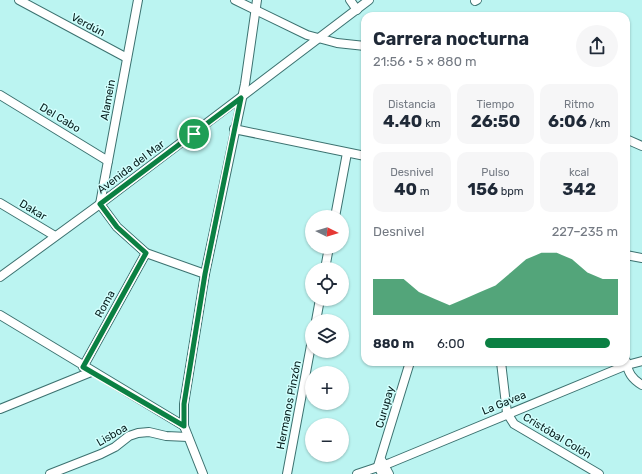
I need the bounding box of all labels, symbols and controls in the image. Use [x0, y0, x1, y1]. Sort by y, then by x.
street label: Verdún [69, 11, 107, 39]
button: share [576, 25, 618, 67]
text: Carrera nocturna [373, 28, 529, 50]
text: 21:56 · 5 × 880 m [373, 54, 477, 69]
street label: Alamein [98, 78, 118, 122]
text: Distancia [388, 98, 436, 111]
text: Tiempo [477, 98, 514, 111]
text: Ritmo [564, 98, 594, 111]
street label: Del Cabo [37, 101, 83, 135]
text: 4.40 [383, 111, 422, 131]
text: 26:50 [471, 111, 520, 131]
text: 6:06 [548, 111, 587, 131]
pin [177, 117, 211, 151]
text: km [422, 117, 441, 130]
text: /km [587, 117, 610, 130]
icon: arrive [183, 123, 205, 145]
street label: Avenida del Mar [95, 137, 168, 196]
text: Desnivel [390, 166, 434, 179]
text: Pulso [481, 166, 510, 179]
text: kcal [569, 166, 589, 179]
text: 40 [394, 179, 417, 199]
text: 156 [467, 179, 498, 199]
text: 342 [562, 179, 596, 199]
text: m [417, 185, 430, 198]
text: bpm [498, 185, 524, 198]
street label: Dakar [17, 197, 50, 224]
north arrow [305, 210, 349, 254]
map controls [305, 210, 349, 462]
text: Desnivel [373, 224, 424, 239]
text: 227–235 m [552, 224, 618, 239]
button: locate [305, 262, 349, 306]
street label: Roma [92, 288, 118, 320]
button: layers [305, 314, 349, 358]
text: 880 m [373, 336, 414, 351]
text: 6:00 [437, 336, 465, 351]
street label: Hermanos Pinzón [274, 359, 304, 451]
button: + [305, 366, 349, 410]
street label: Curupay [373, 384, 397, 430]
street label: La Gavea [480, 388, 528, 418]
street label: Cristóbal Colón [520, 410, 594, 462]
button: − [305, 418, 349, 462]
street label: Lisboa [94, 421, 130, 449]

